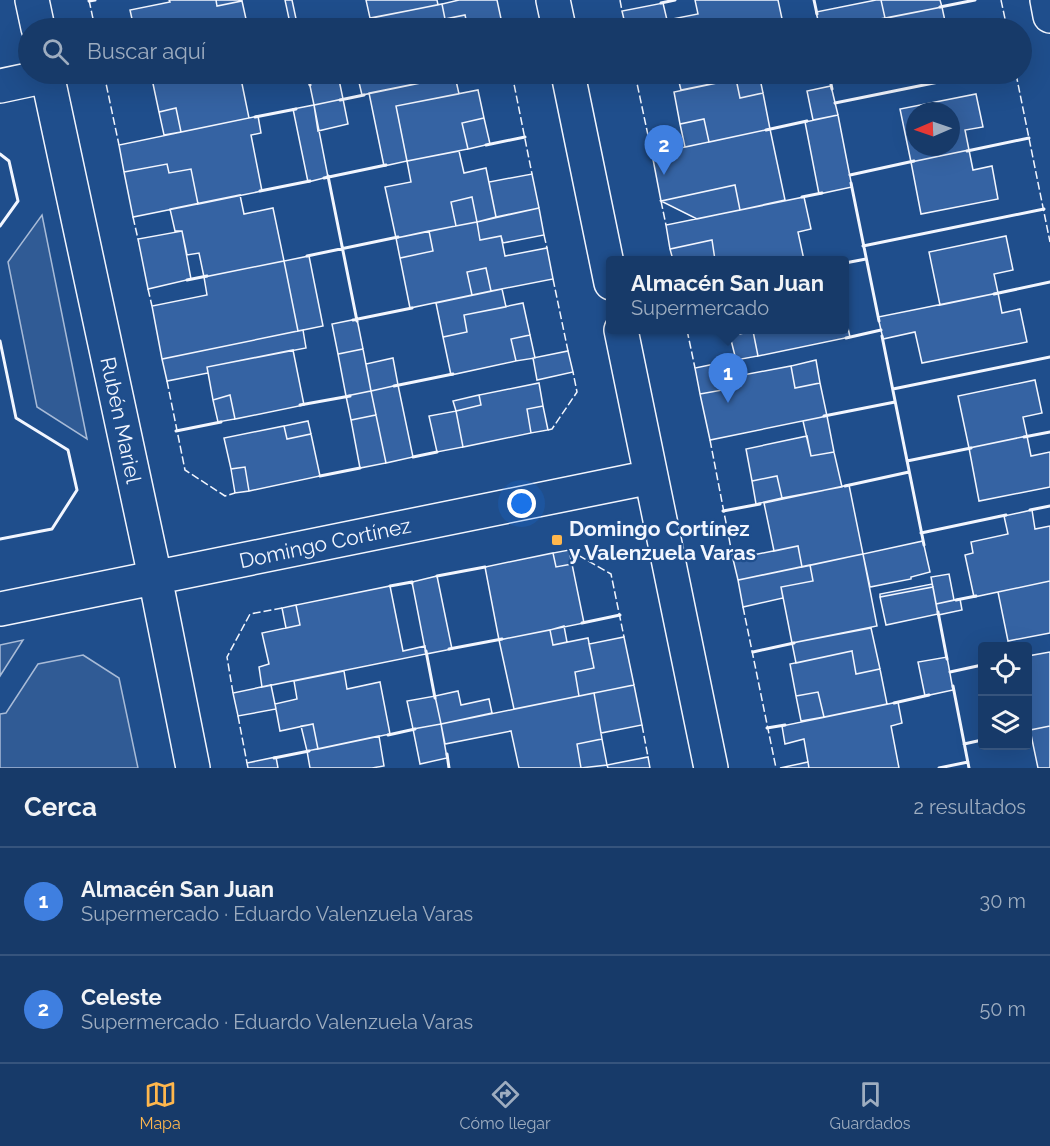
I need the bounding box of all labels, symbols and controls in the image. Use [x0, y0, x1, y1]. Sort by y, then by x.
search box [18, 18, 1032, 84]
icon: search [39, 35, 72, 68]
text: Buscar aquí [87, 38, 206, 64]
north arrow [906, 102, 960, 156]
pin: 2 [644, 126, 684, 175]
popup [606, 256, 849, 334]
text: Almacén San Juan [631, 270, 824, 296]
text: Supermercado [631, 296, 769, 320]
street label: Rubén Mariel [95, 354, 147, 486]
pin: 1 [708, 354, 748, 403]
your location [507, 489, 536, 518]
street label: Domingo Cortínez [237, 513, 413, 573]
place label: Domingo Cortínez y Valenzuela Varas [569, 516, 756, 565]
marker: Domingo Cortínez y Valenzuela Varas [550, 533, 564, 547]
map controls [978, 642, 1032, 750]
button: locate [978, 642, 1032, 696]
button: layers [978, 696, 1032, 750]
text: Cerca [24, 792, 97, 822]
text: 2 resultados [913, 795, 1026, 819]
text: Almacén San Juan [81, 876, 274, 902]
text: 1 [39, 889, 48, 913]
text: 30 m [980, 889, 1026, 913]
text: Supermercado · Eduardo Valenzuela Varas [81, 902, 473, 926]
text: Celeste [81, 984, 162, 1010]
text: 2 [38, 997, 49, 1021]
text: 50 m [979, 997, 1026, 1021]
text: Supermercado · Eduardo Valenzuela Varas [81, 1010, 473, 1034]
tab: Mapa [139, 1078, 181, 1133]
tab: Cómo llegar [460, 1078, 551, 1133]
tab: Guardados [830, 1078, 911, 1133]

